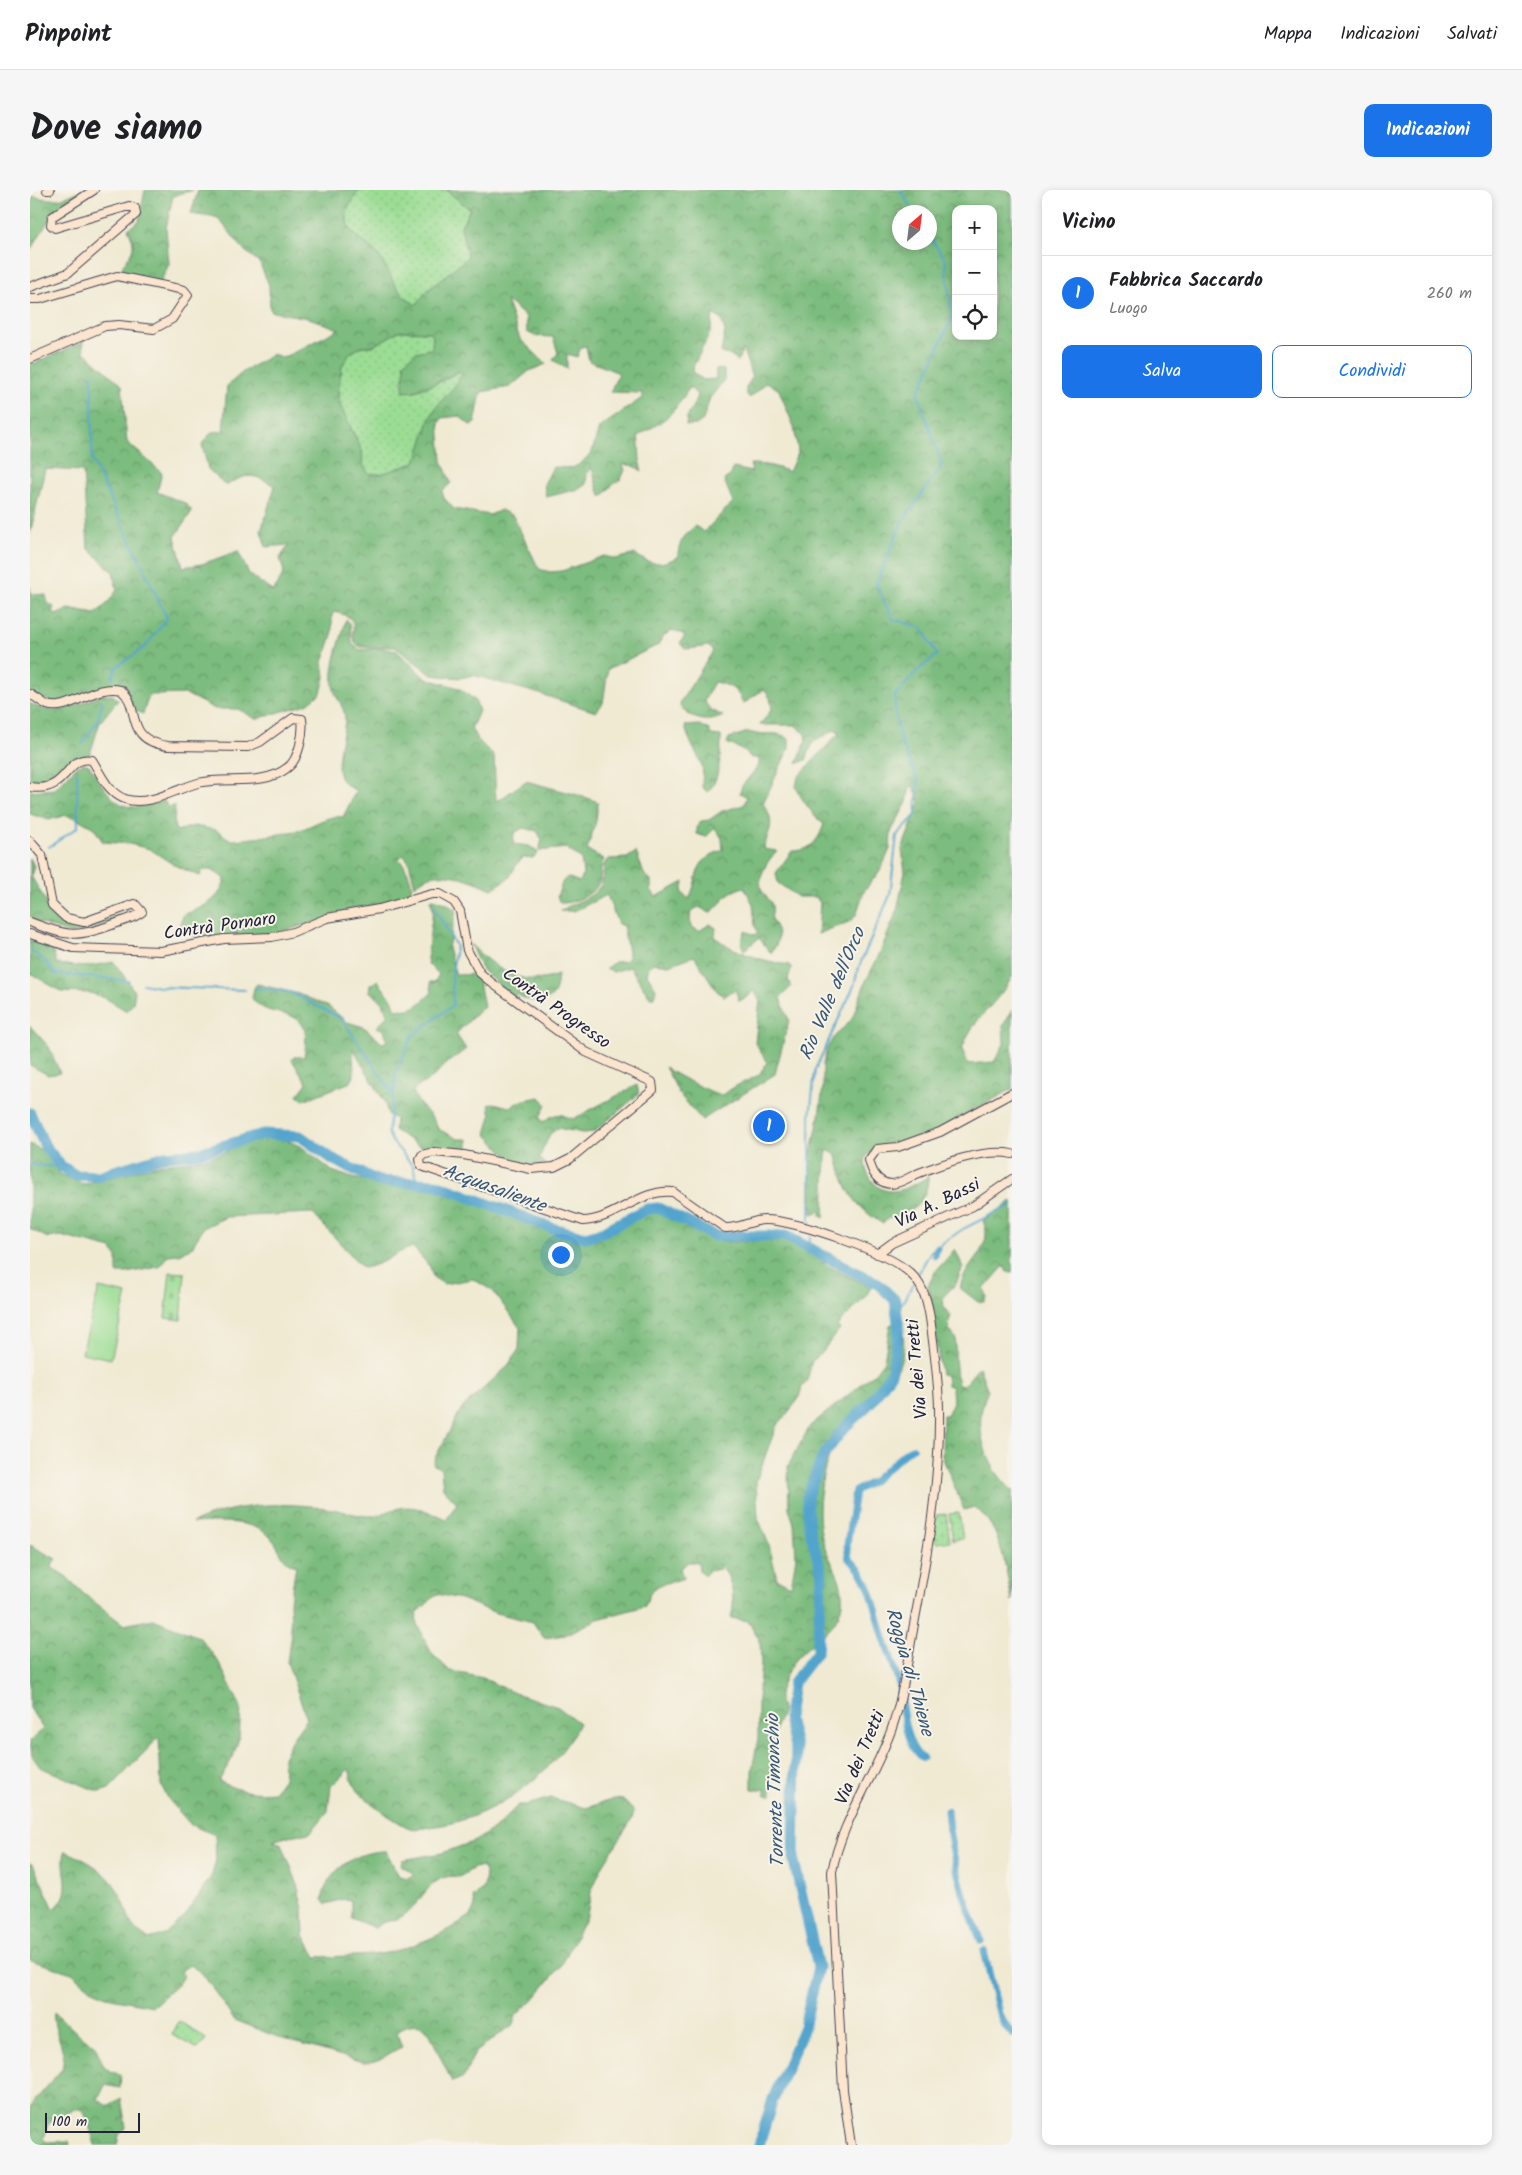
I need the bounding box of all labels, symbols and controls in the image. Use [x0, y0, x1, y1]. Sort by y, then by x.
text: Pinpoint [25, 15, 112, 54]
text: Mappa [1264, 20, 1312, 49]
text: Indicazioni [1340, 20, 1419, 49]
text: Salvati [1447, 20, 1497, 49]
text: Dove siamo [30, 102, 203, 158]
button: Indicazioni [1364, 104, 1492, 157]
north arrow [892, 205, 937, 250]
map controls [952, 205, 997, 340]
button: + [952, 205, 997, 250]
text: Vicino [1062, 206, 1116, 239]
button: − [952, 250, 997, 295]
text: Fabbrica Saccardo [1109, 266, 1263, 296]
text: 1 [1076, 281, 1080, 306]
text: 260 m [1427, 281, 1472, 306]
button: locate [952, 295, 997, 340]
text: Luogo [1109, 296, 1148, 321]
button: Salva [1062, 345, 1262, 398]
button: Condividi [1272, 345, 1472, 398]
street label: Contrà Pornaro [162, 905, 278, 949]
water label: Rio Valle dell'Orco [792, 922, 875, 1065]
street label: Contrà Progresso [496, 961, 616, 1057]
pin: 1 [753, 1107, 785, 1145]
water label: Acquasaliente [438, 1156, 552, 1222]
street label: Via A. Bassi [891, 1171, 986, 1237]
your location [548, 1242, 574, 1268]
street label: Via dei Tretti [899, 1317, 937, 1420]
water label: Roggia di Thiene [876, 1604, 942, 1742]
street label: Via dei Tretti [828, 1706, 894, 1810]
water label: Torrente Timonchio [758, 1712, 794, 1868]
scale bar [45, 2110, 140, 2133]
text: 100 m [52, 2111, 87, 2133]

